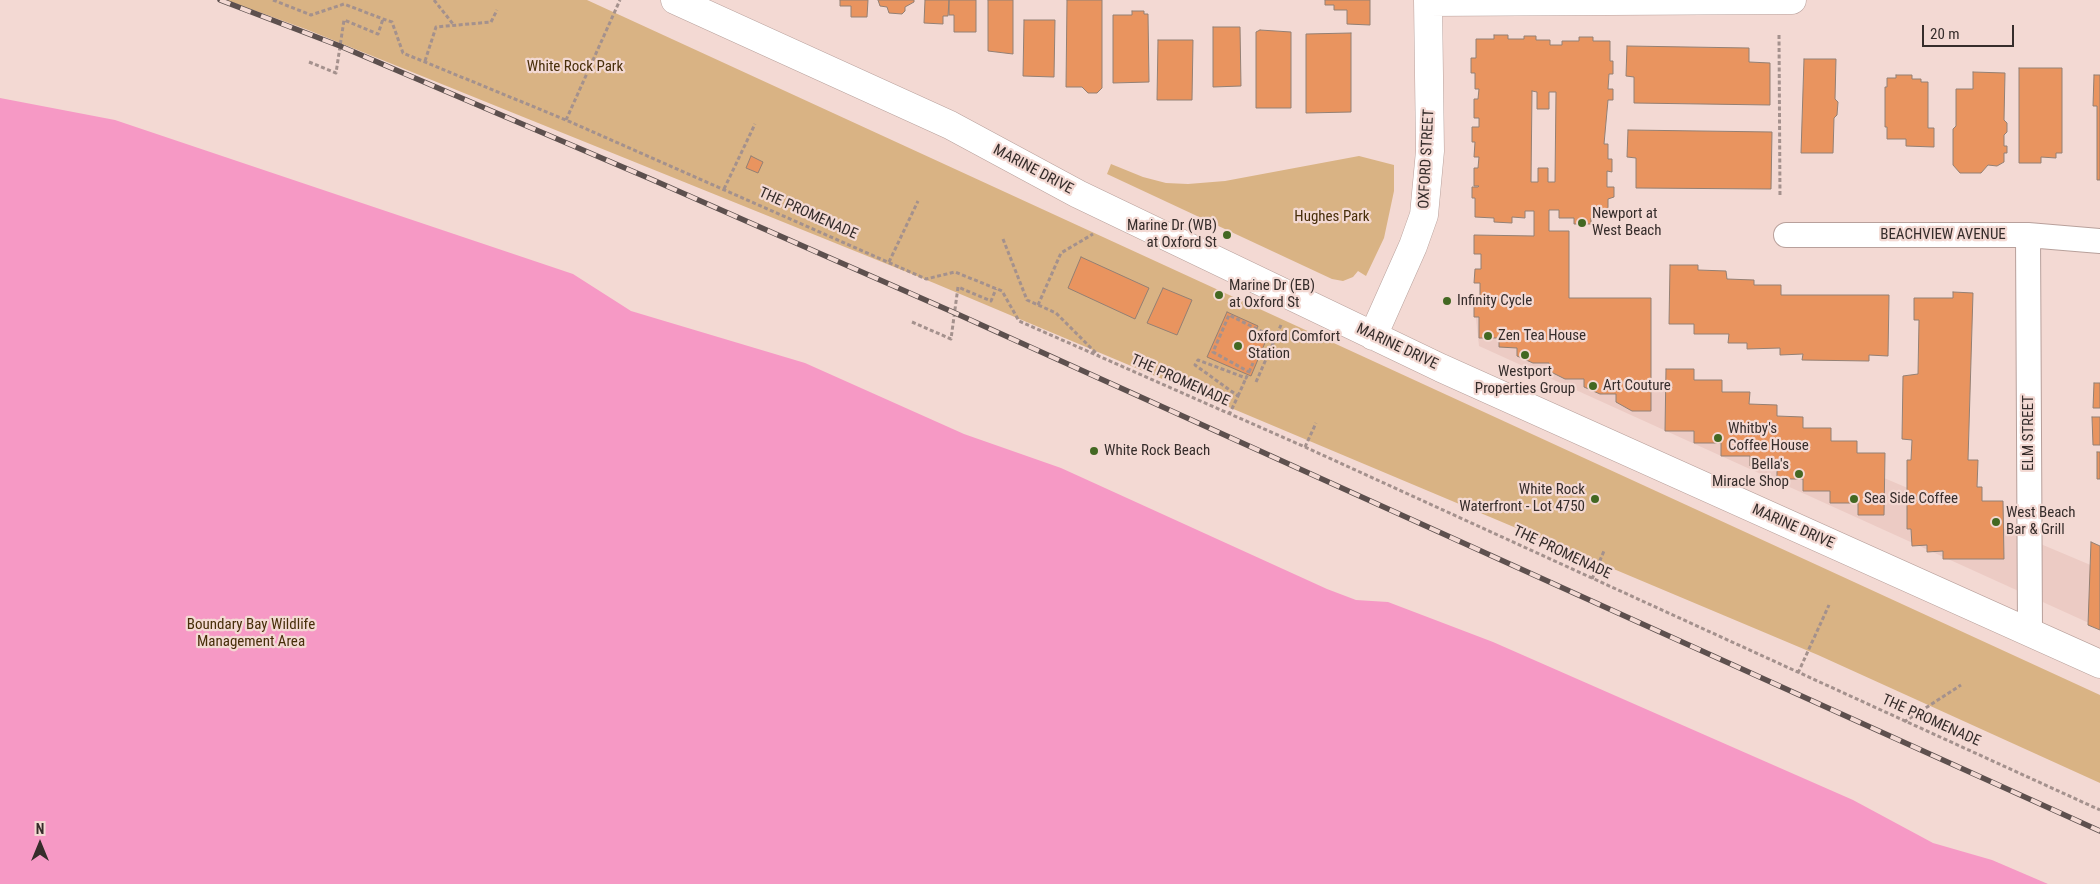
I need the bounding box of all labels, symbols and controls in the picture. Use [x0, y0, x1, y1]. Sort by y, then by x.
scale bar [1925, 15, 2018, 47]
text: 20 m [1930, 25, 1960, 43]
park label: White Rock Park [527, 58, 623, 76]
street label: OXFORD STREET [1415, 109, 1439, 209]
street label: MARINE DRIVE [990, 141, 1076, 199]
street label: THE PROMENADE [756, 184, 860, 244]
place label: Newport at West Beach [1592, 205, 1662, 240]
park label: Hughes Park [1294, 208, 1370, 226]
place label: Marine Dr (WB) at Oxford St [1127, 217, 1217, 252]
marker: Newport at West Beach [1576, 217, 1588, 229]
street label: BEACHVIEW AVENUE [1880, 226, 2006, 244]
marker: Marine Dr (WB) at Oxford St [1221, 229, 1233, 241]
place label: Marine Dr (EB) at Oxford St [1229, 277, 1315, 312]
marker: Marine Dr (EB) at Oxford St [1213, 289, 1225, 301]
place label: Infinity Cycle [1457, 292, 1532, 310]
marker: Infinity Cycle [1441, 295, 1453, 307]
street label: MARINE DRIVE [1353, 320, 1441, 374]
place label: Zen Tea House [1498, 327, 1586, 345]
place label: Oxford Comfort Station [1248, 328, 1340, 363]
marker: Zen Tea House [1482, 330, 1494, 342]
marker: Oxford Comfort Station [1232, 340, 1244, 352]
marker: Westport Properties Group [1519, 349, 1531, 361]
street label: THE PROMENADE [1128, 351, 1232, 411]
place label: Westport Properties Group [1475, 363, 1575, 398]
place label: Art Couture [1603, 377, 1671, 395]
marker: Art Couture [1587, 380, 1599, 392]
street label: ELM STREET [2020, 395, 2038, 471]
place label: Whitby's Coffee House [1728, 420, 1809, 455]
marker: Whitby's Coffee House [1712, 432, 1724, 444]
place label: White Rock Beach [1104, 442, 1210, 460]
marker: White Rock Beach [1088, 445, 1100, 457]
place label: Bella's Miracle Shop [1712, 456, 1789, 491]
marker: Bella's Miracle Shop [1793, 468, 1805, 480]
place label: White Rock Waterfront - Lot 4750 [1459, 481, 1585, 516]
place label: Sea Side Coffee [1864, 490, 1958, 508]
marker: White Rock Waterfront - Lot 4750 [1589, 493, 1601, 505]
marker: Sea Side Coffee [1848, 493, 1860, 505]
street label: MARINE DRIVE [1749, 501, 1837, 553]
place label: West Beach Bar & Grill [2006, 504, 2076, 539]
marker: West Beach Bar & Grill [1990, 516, 2002, 528]
street label: THE PROMENADE [1510, 522, 1614, 584]
park label: Boundary Bay Wildlife Management Area [187, 616, 315, 651]
street label: THE PROMENADE [1879, 691, 1983, 751]
north arrow [15, 819, 65, 869]
text: N [36, 821, 44, 837]

